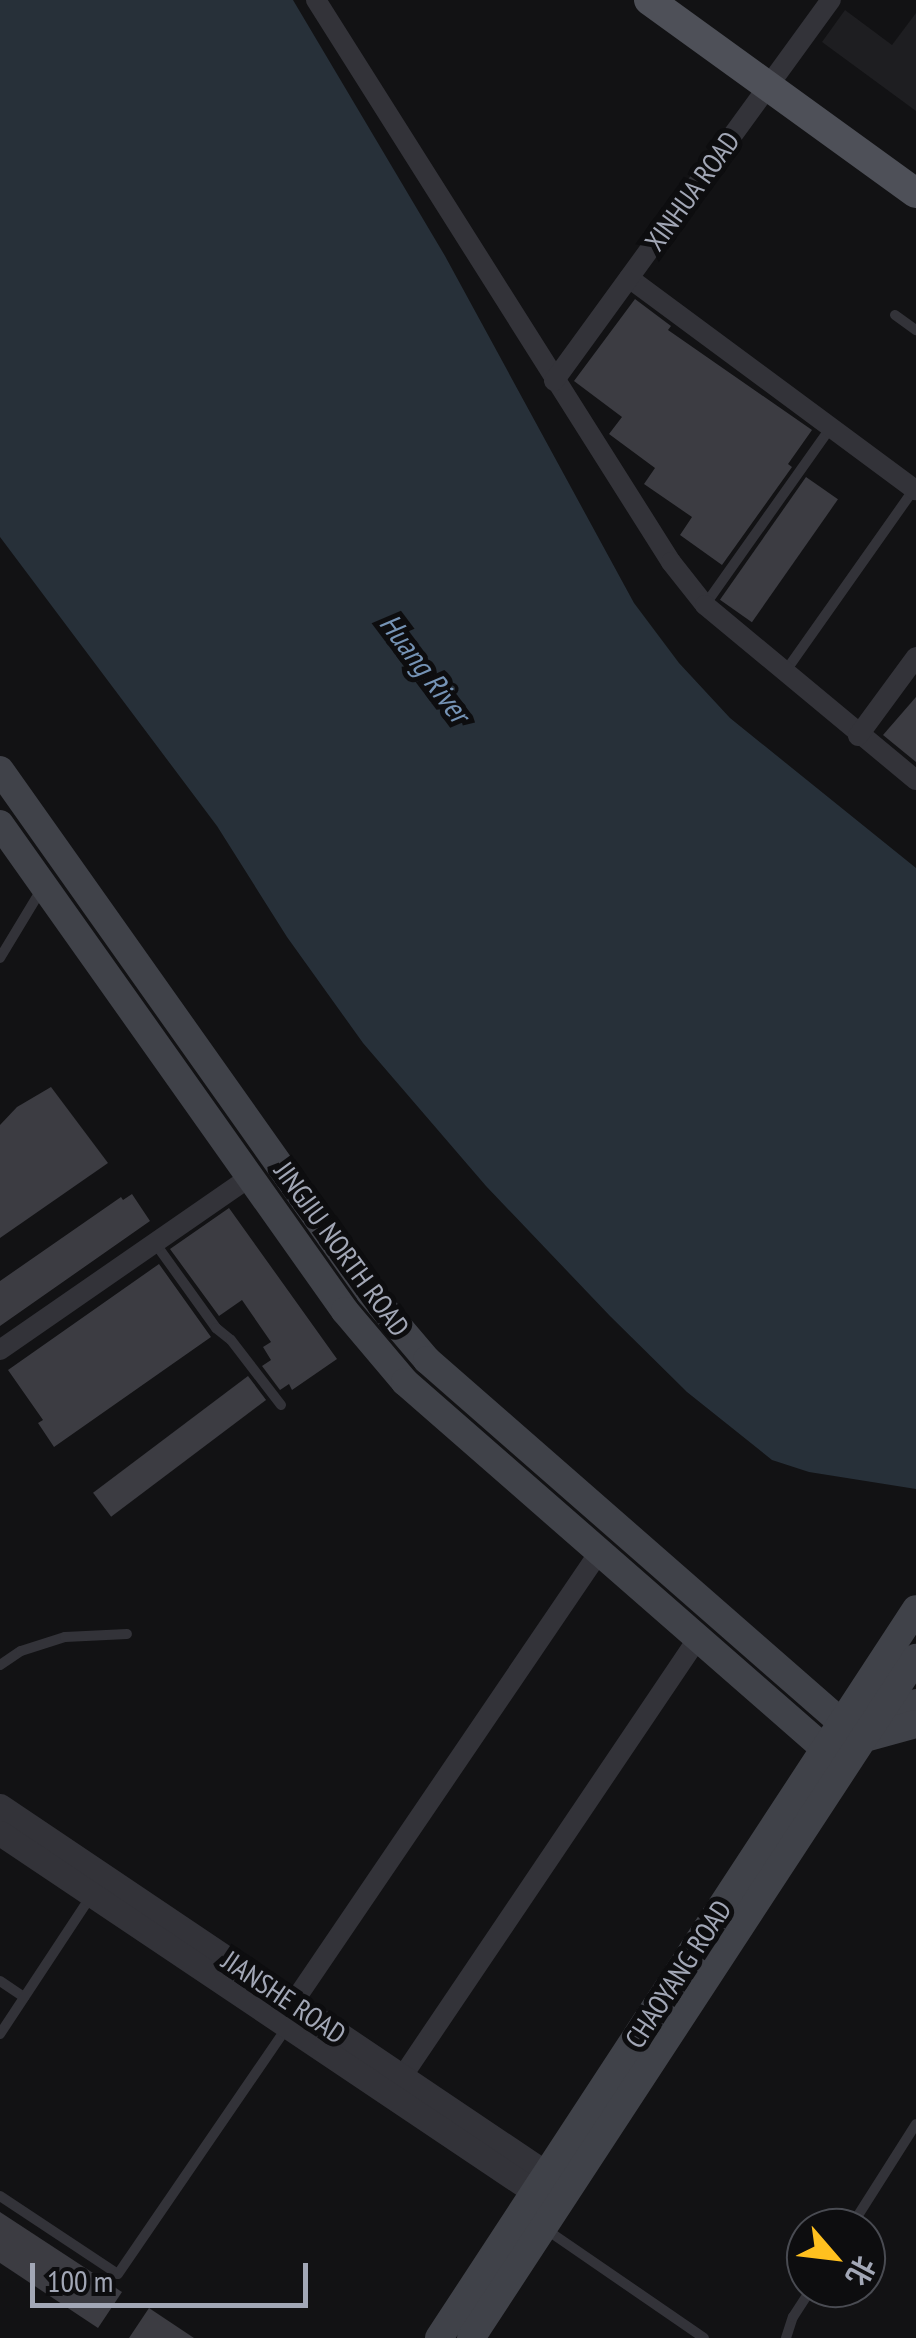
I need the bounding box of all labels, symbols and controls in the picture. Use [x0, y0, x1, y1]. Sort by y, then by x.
street label: XINHUA ROAD [637, 125, 747, 257]
water label: Huang River [372, 607, 478, 729]
street label: JINGJIU NORTH ROAD [267, 1155, 417, 1343]
street label: CHAOYANG ROAD [618, 1894, 738, 2054]
street label: JIANSHE ROAD [216, 1943, 352, 2051]
north arrow [786, 2208, 886, 2308]
scale bar [35, 2243, 312, 2305]
text: 北 [838, 2250, 884, 2292]
text: 100 m [47, 2261, 113, 2300]

